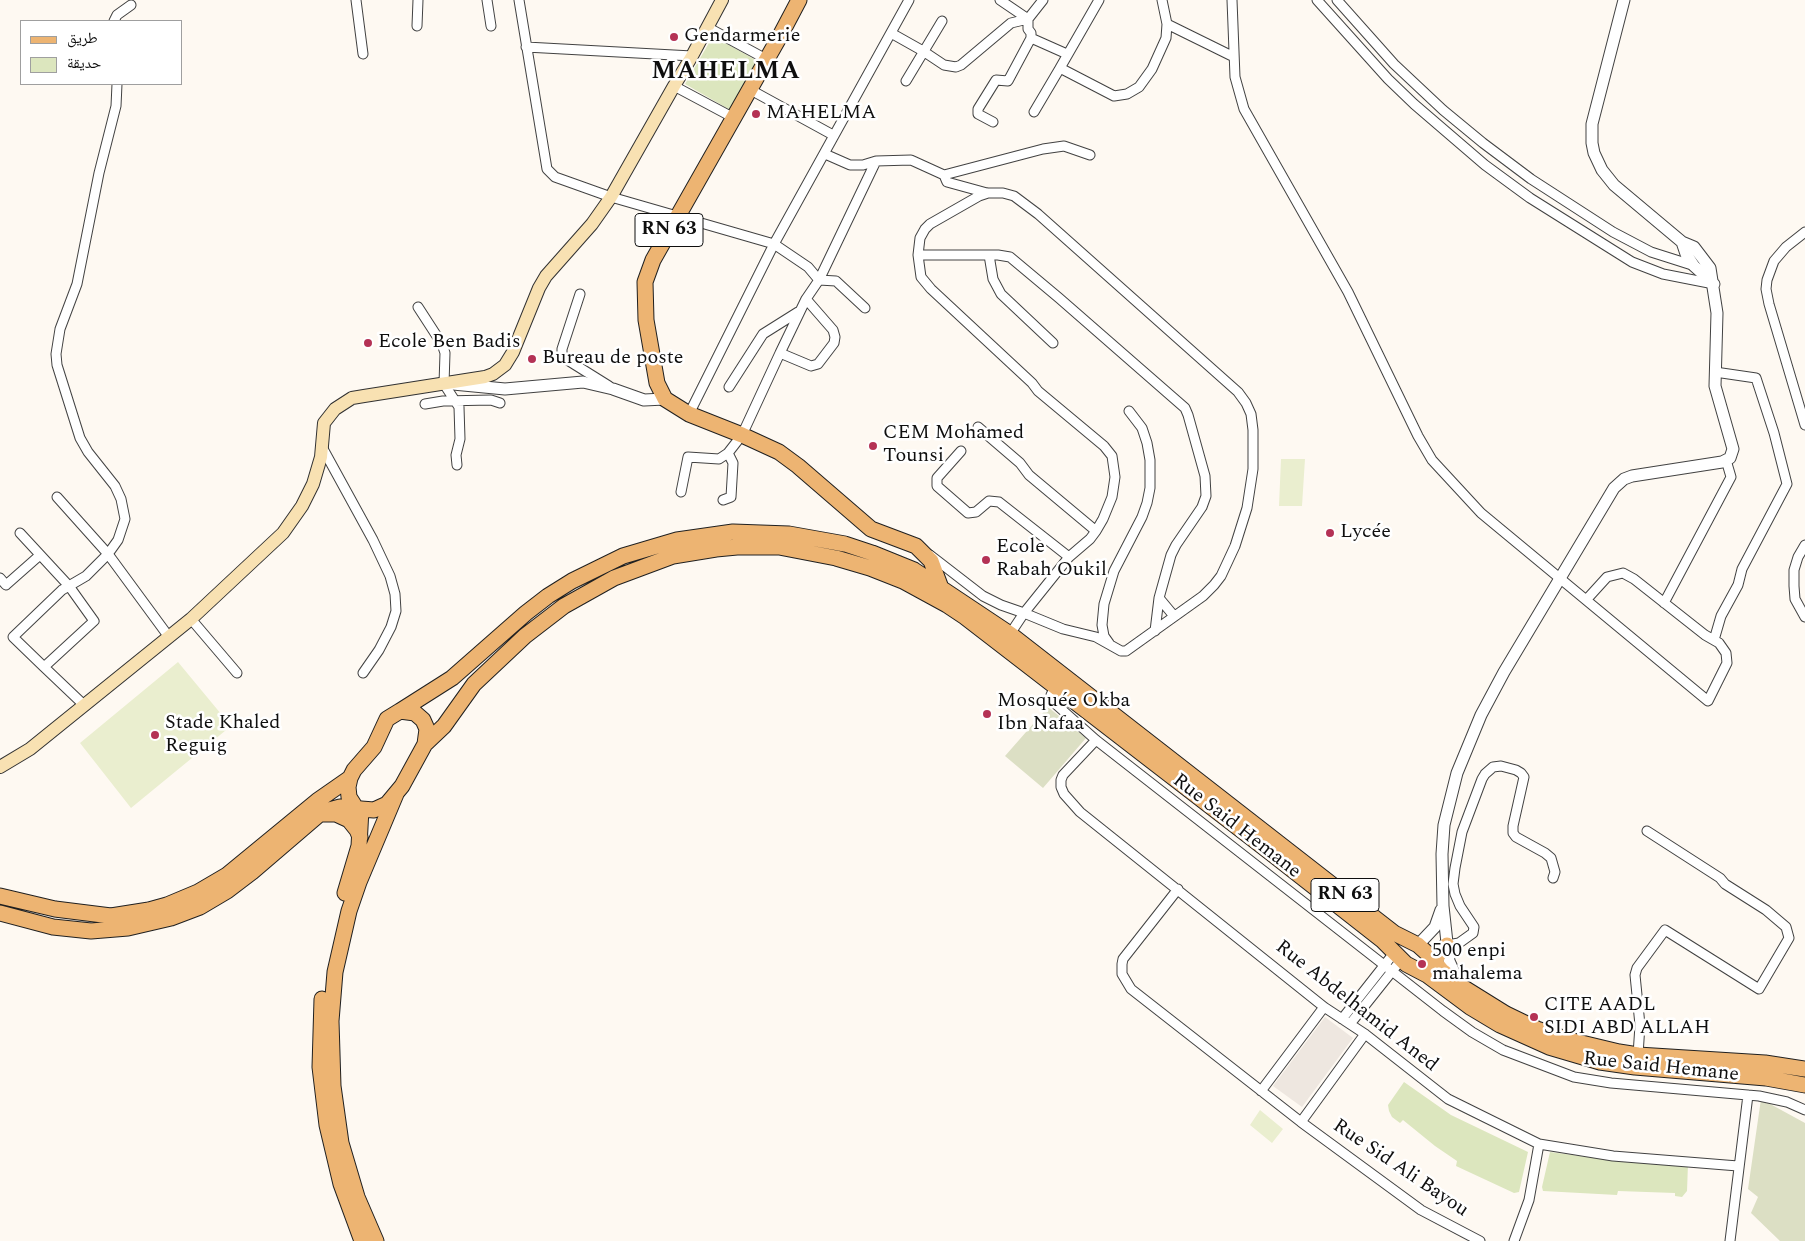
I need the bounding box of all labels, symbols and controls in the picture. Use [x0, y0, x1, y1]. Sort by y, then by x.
legend [20, 20, 182, 85]
place label: Gendarmerie [684, 25, 800, 49]
text: طريق [67, 27, 98, 50]
marker: Gendarmerie [668, 31, 680, 43]
text: حديقة [67, 52, 101, 75]
district label: MAHELMA [650, 58, 802, 88]
place label: MAHELMA [766, 102, 876, 126]
marker: MAHELMA [750, 108, 762, 120]
road number: RN 63 [635, 214, 703, 246]
place label: Ecole Ben Badis [378, 331, 521, 355]
marker: Ecole Ben Badis [362, 337, 374, 349]
place label: Bureau de poste [542, 347, 683, 371]
marker: Bureau de poste [526, 353, 538, 365]
place label: CEM Mohamed Tounsi [883, 422, 1024, 469]
marker: CEM Mohamed Tounsi [867, 440, 879, 452]
place label: Lycée [1340, 521, 1391, 545]
marker: Lycée [1324, 527, 1336, 539]
place label: Ecole Rabah Oukil [996, 536, 1107, 583]
marker: Ecole Rabah Oukil [980, 554, 992, 566]
place label: Mosquée Okba Ibn Nafaa [997, 690, 1130, 737]
marker: Mosquée Okba Ibn Nafaa [981, 708, 993, 720]
place label: Stade Khaled Reguig [165, 712, 280, 759]
marker: Stade Khaled Reguig [149, 729, 161, 741]
street label: Rue Said Hemane [1167, 769, 1305, 885]
road number: RN 63 [1311, 878, 1379, 912]
street label: Rue Abdelhamid Aned [1270, 936, 1442, 1078]
place label: 500 enpi mahalema [1432, 940, 1522, 987]
marker: 500 enpi mahalema [1416, 958, 1428, 970]
place label: CITE AADL SIDI ABD ALLAH [1544, 994, 1710, 1041]
marker: CITE AADL SIDI ABD ALLAH [1528, 1011, 1540, 1023]
street label: Rue Said Hemane [1582, 1048, 1740, 1088]
street label: Rue Sid Ali Bayou [1328, 1115, 1472, 1223]

